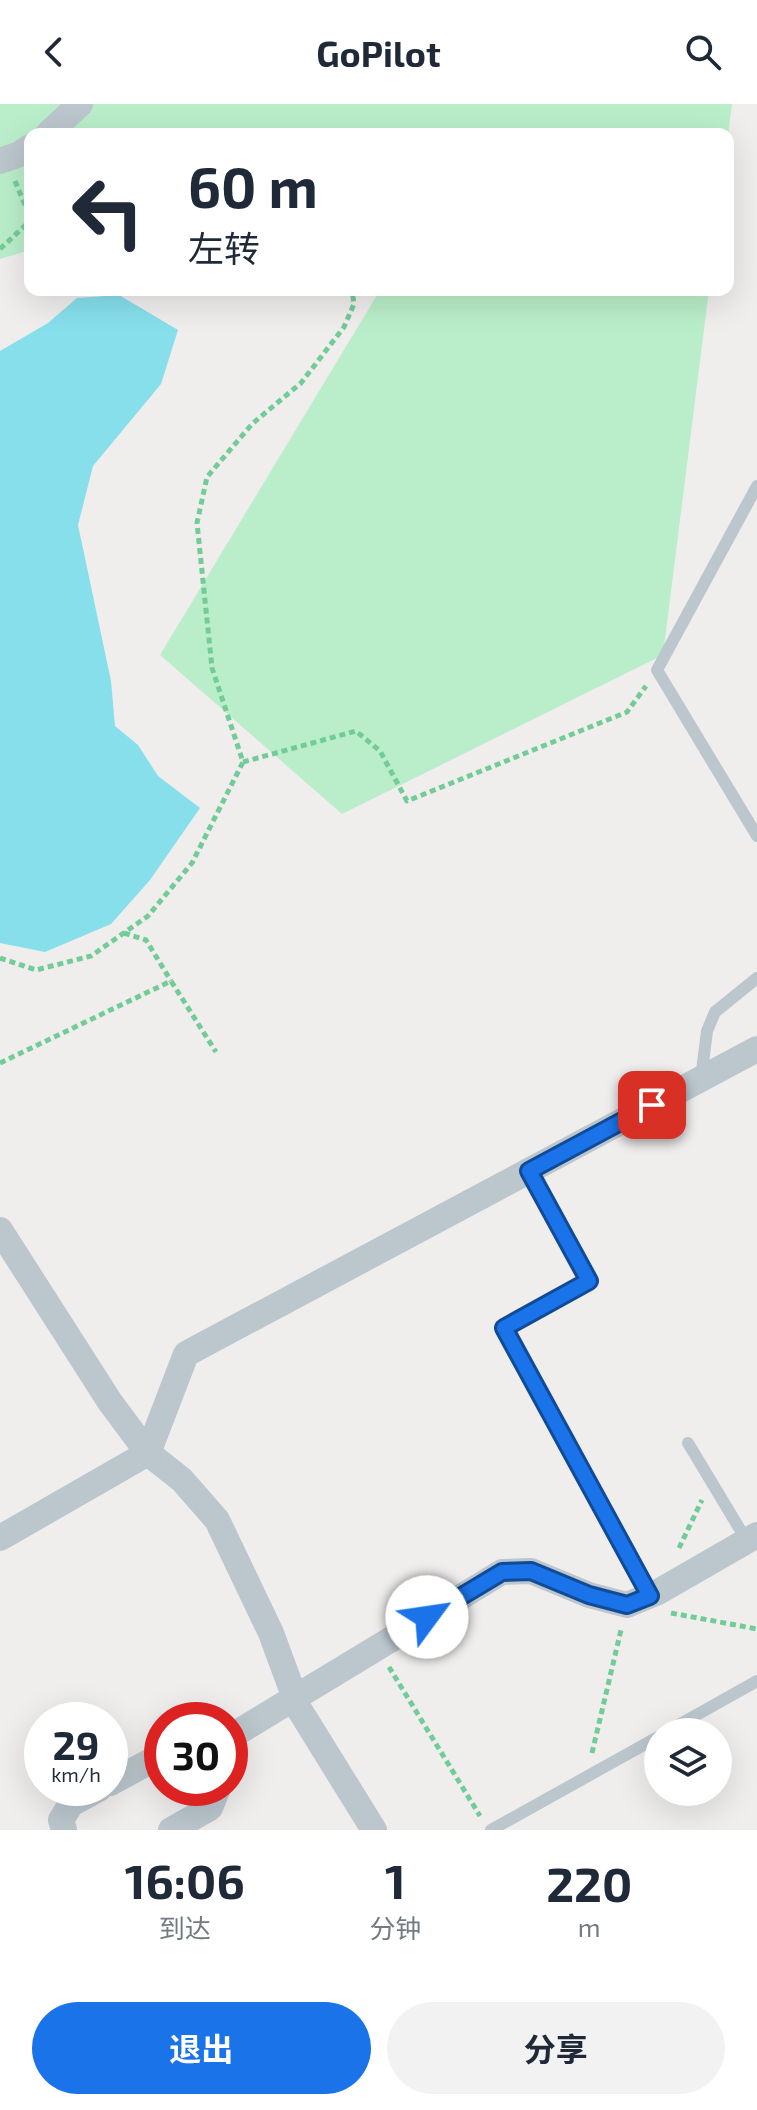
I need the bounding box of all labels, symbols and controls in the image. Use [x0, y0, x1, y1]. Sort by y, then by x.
icon: back [32, 30, 76, 74]
icon: search [681, 30, 725, 74]
text: GoPilot [316, 31, 441, 74]
text: 60 m [188, 152, 318, 219]
icon: left [56, 160, 160, 264]
text: 左转 [188, 226, 260, 269]
pin [618, 1071, 686, 1139]
icon: arrive [630, 1083, 674, 1127]
position arrow [385, 1575, 469, 1659]
speed limit sign: 30 [144, 1702, 248, 1806]
map controls [644, 1718, 732, 1806]
button: layers [644, 1718, 732, 1806]
text: 29 [53, 1720, 99, 1768]
text: km/h [51, 1762, 101, 1786]
text: 16:06 [125, 1851, 245, 1909]
text: 1 [385, 1851, 406, 1909]
text: 220 [546, 1854, 632, 1912]
text: m [578, 1911, 601, 1942]
text: 到达 [159, 1912, 211, 1943]
text: 分钟 [369, 1912, 421, 1943]
button: 退出 [32, 2002, 371, 2094]
button: 分享 [387, 2002, 725, 2094]

